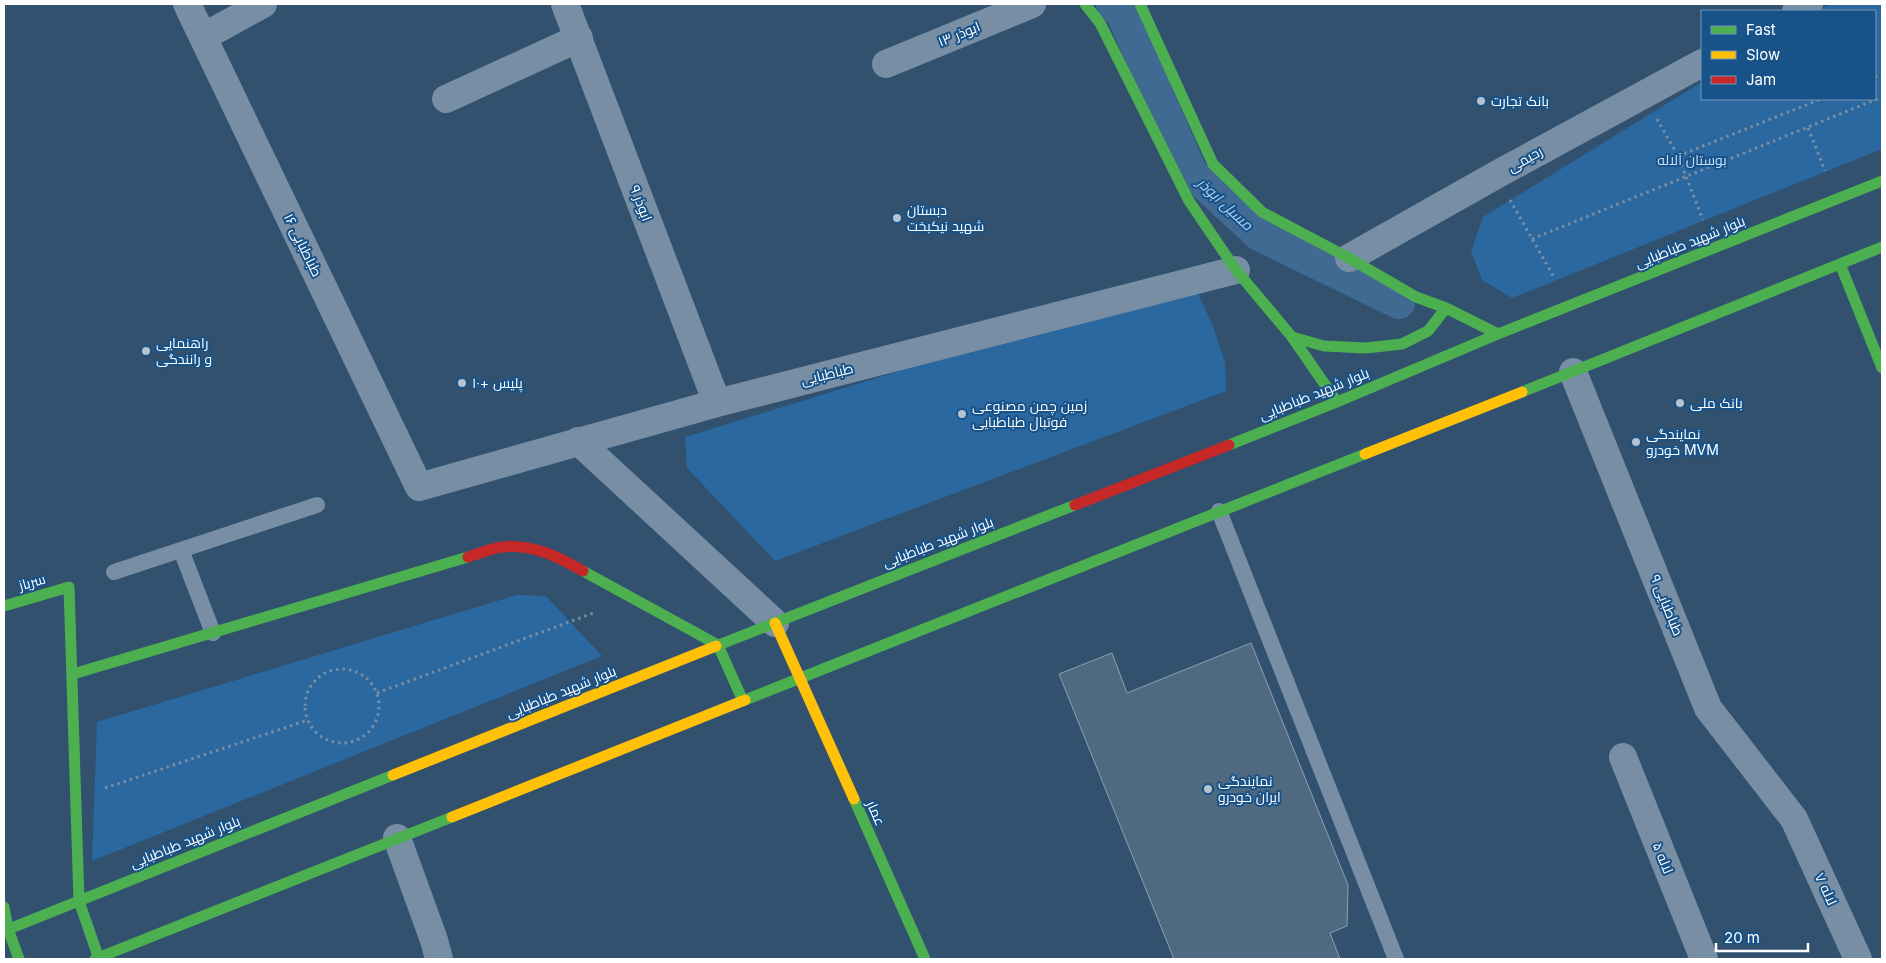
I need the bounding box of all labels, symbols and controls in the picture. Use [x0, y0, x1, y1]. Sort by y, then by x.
legend [1701, 10, 1876, 100]
street label: ابوذر ۱۳ [935, 17, 982, 50]
text: Fast [1746, 20, 1776, 39]
text: Slow [1746, 45, 1780, 64]
text: Jam [1746, 70, 1776, 89]
place label: بانک تجارت [1491, 92, 1549, 109]
marker: بانک تجارت [1475, 95, 1487, 107]
street label: رحیمی [1504, 142, 1545, 175]
park label: بوستان آلاله [1657, 151, 1727, 168]
water label: مسیل ابوذر [1192, 172, 1258, 235]
street label: ابوذر ۹ [627, 182, 656, 223]
place label: دبستان شهید نیکبخت [907, 201, 984, 234]
street label: طباطبایی ۱۶ [281, 210, 326, 279]
marker: دبستان شهید نیکبخت [891, 212, 903, 224]
street label: بلوار شهید طباطبایی [1632, 212, 1747, 271]
place label: راهنمایی و رانندگی [156, 334, 212, 367]
marker: راهنمایی و رانندگی [140, 345, 152, 357]
street label: طباطبایی [799, 359, 855, 388]
street label: بلوار شهید طباطبایی [1256, 364, 1371, 423]
place label: پلیس +۱۰ [472, 374, 523, 393]
marker: پلیس +۱۰ [456, 377, 468, 389]
place label: بانک ملی [1690, 394, 1743, 411]
place label: زمین چمن مصنوعی فوتبال طباطبایی [972, 397, 1087, 431]
marker: بانک ملی [1674, 397, 1686, 409]
marker: زمین چمن مصنوعی فوتبال طباطبایی [956, 408, 968, 420]
place label: نمایندگی خودرو MVM [1646, 425, 1719, 458]
marker: نمایندگی خودرو MVM [1630, 436, 1642, 448]
street label: بلوار شهید طباطبایی [880, 513, 996, 570]
street label: سرباز [16, 570, 47, 594]
street label: طباطبایی ۹ [1647, 572, 1687, 638]
street label: بلوار شهید طباطبایی [503, 662, 618, 721]
place label: نمایندگی ایران خودرو [1218, 772, 1281, 805]
marker: نمایندگی ایران خودرو [1202, 783, 1214, 795]
street label: عمار [863, 797, 889, 828]
street label: بلوار شهید طباطبایی [127, 812, 242, 871]
street label: لاله ۵ [1649, 840, 1677, 876]
street label: لاله ۷ [1812, 870, 1841, 908]
scale bar [1716, 920, 1808, 952]
text: 20 m [1724, 928, 1760, 947]

